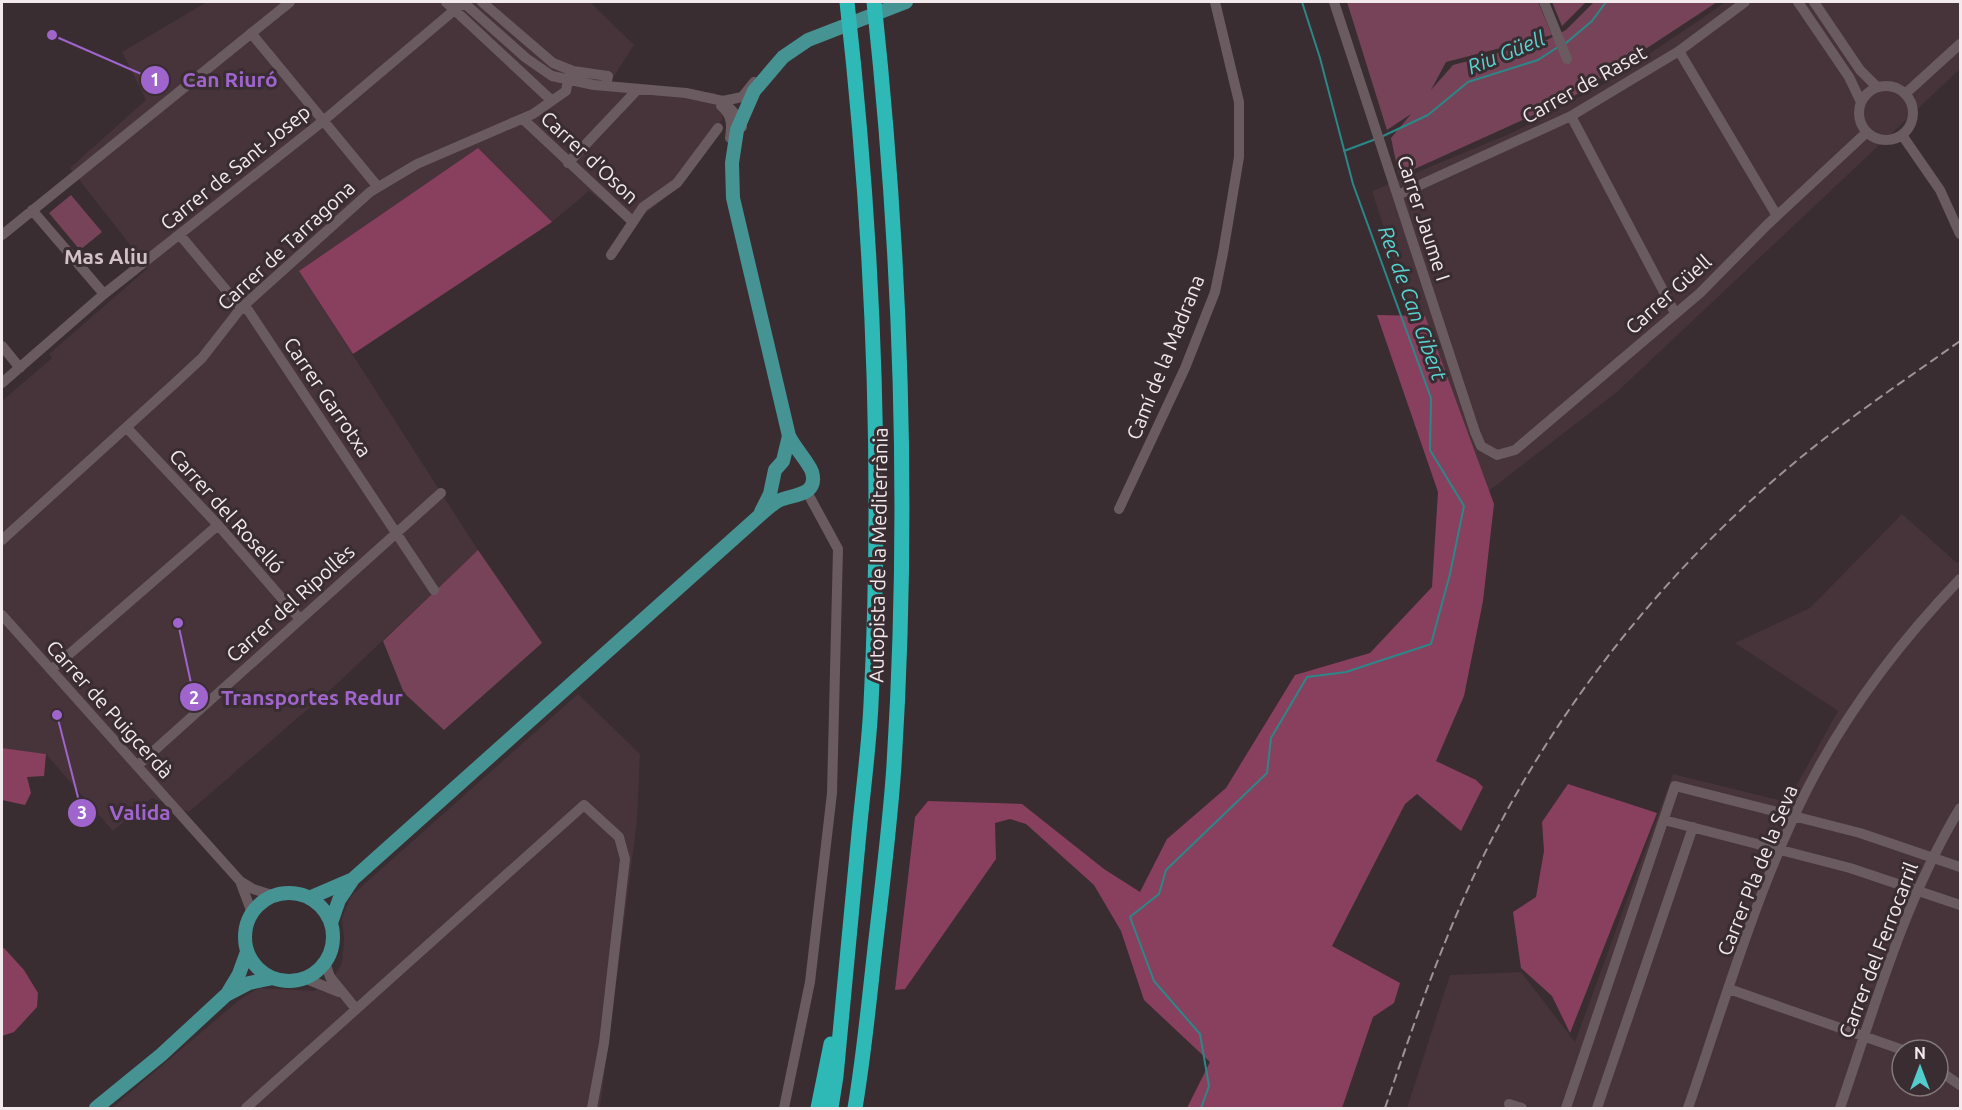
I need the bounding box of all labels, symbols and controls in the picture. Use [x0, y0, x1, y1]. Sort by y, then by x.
water label: Riu Güell [1464, 26, 1548, 78]
street label: Carrer de Raset [1518, 40, 1650, 128]
callout: Can Riuró [140, 60, 290, 99]
text: Can Riuró [182, 67, 278, 91]
text: 1 [150, 69, 160, 89]
street label: Carrer de Sant Josep [156, 100, 314, 234]
street label: Carrer d'Oson [537, 106, 643, 208]
street label: Carrer Jaume I [1393, 152, 1455, 284]
street label: Carrer de Tarragona [213, 175, 359, 315]
water label: Rec de Can Gibert [1374, 222, 1452, 384]
district label: Mas Aliu [64, 244, 148, 268]
street label: Carrer Güell [1621, 250, 1715, 338]
street label: Camí de la Madrana [1121, 271, 1209, 443]
street label: Carrer Garrotxa [279, 333, 377, 461]
street label: Autopista de la Mediterrània [864, 427, 892, 683]
street label: Carrer del Roselló [165, 444, 289, 578]
street label: Carrer del Ripollès [221, 539, 359, 667]
street label: Carrer de Puigcerdà [42, 635, 178, 783]
callout: Transportes Redur [179, 678, 415, 717]
text: Transportes Redur [221, 685, 403, 709]
text: 2 [189, 687, 199, 707]
street label: Carrer Pla de la Seva [1712, 781, 1802, 959]
callout: Valida [67, 794, 182, 833]
text: Valida [109, 800, 171, 824]
text: 3 [77, 802, 87, 822]
street label: Carrer del Ferrocarril [1834, 859, 1922, 1041]
north arrow [1890, 1038, 1950, 1098]
text: N [1914, 1044, 1926, 1062]

